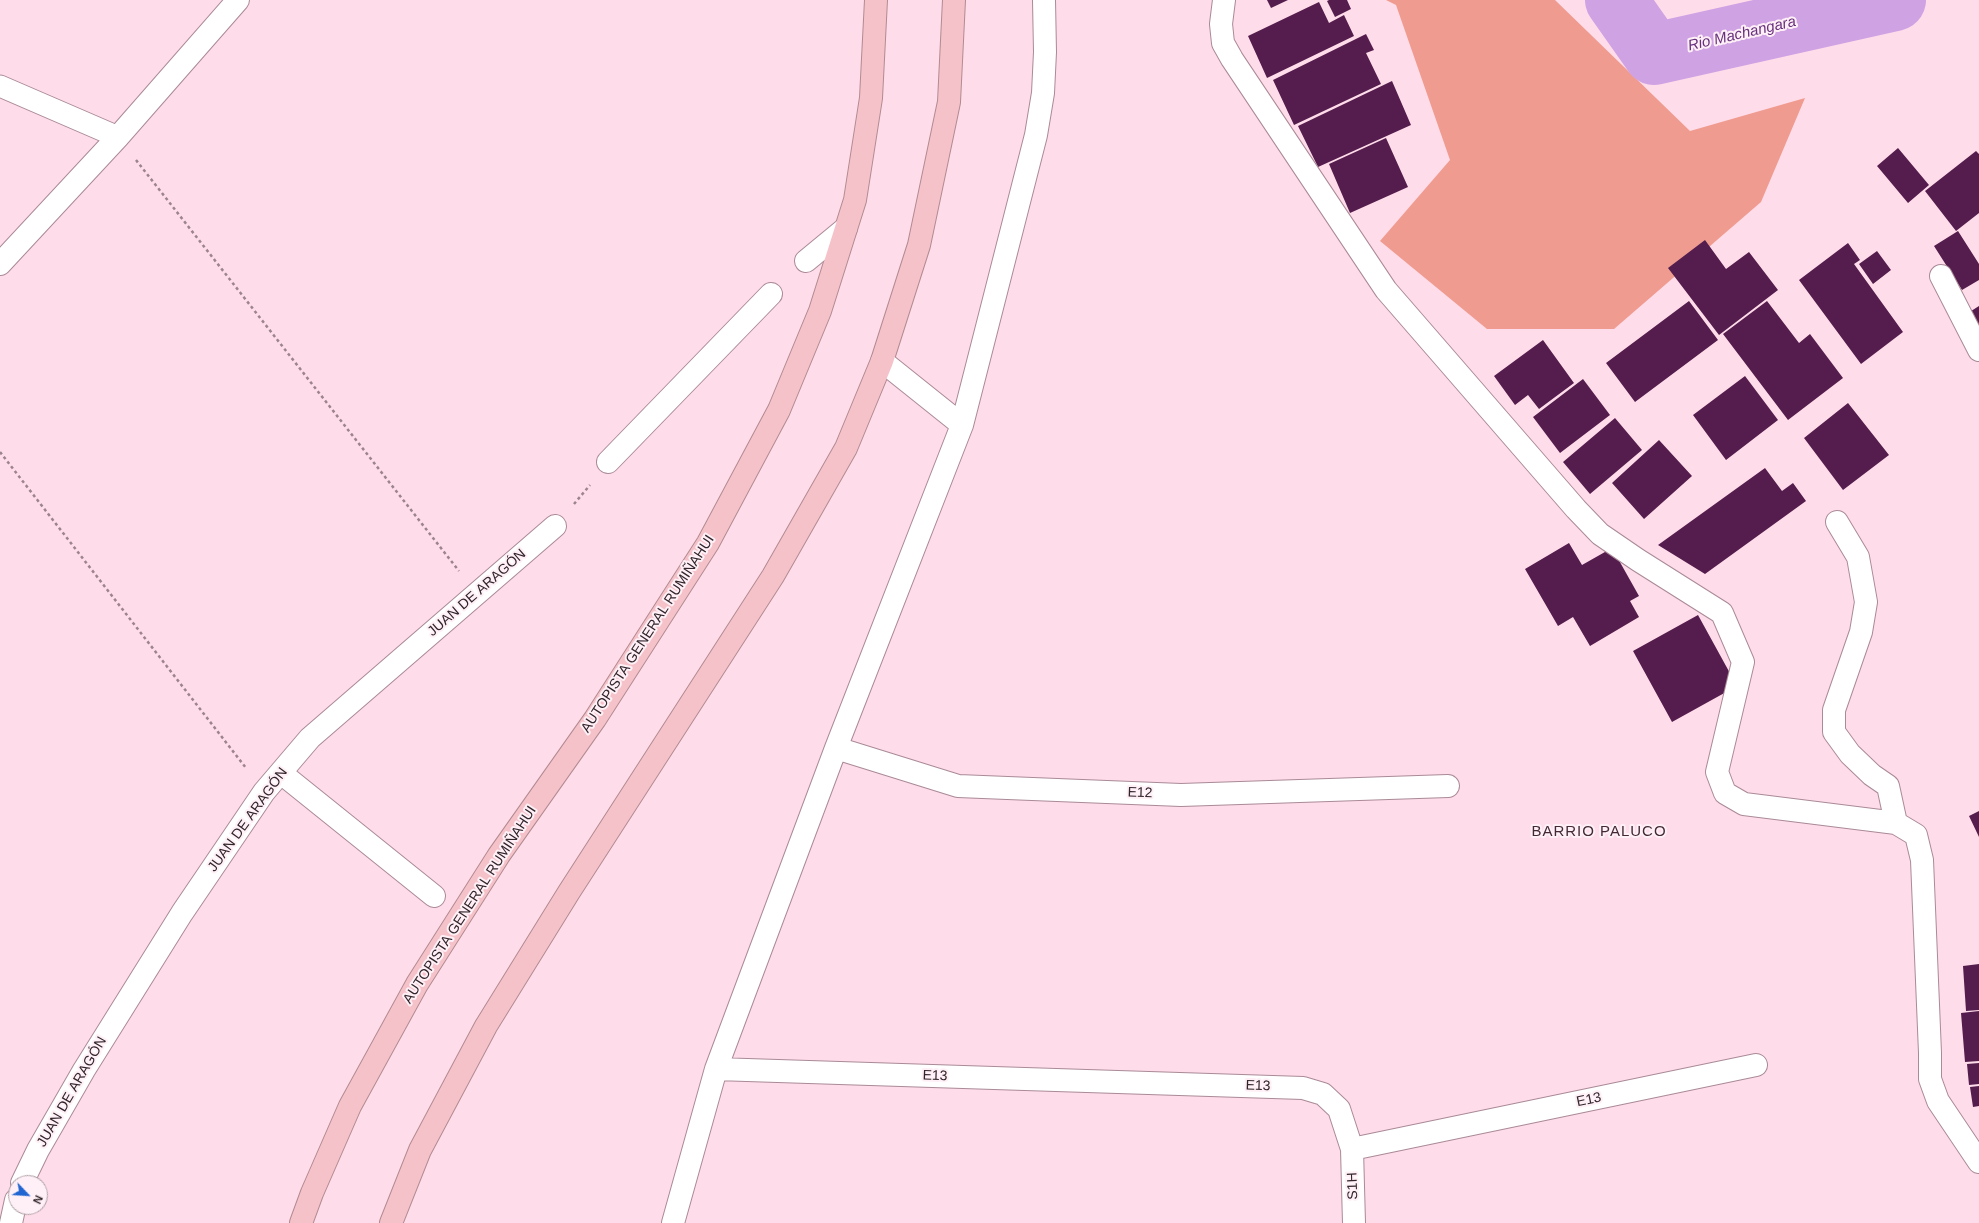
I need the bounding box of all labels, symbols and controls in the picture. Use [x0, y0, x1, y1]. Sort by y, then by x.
water label: Rio Machangara [1686, 13, 1798, 55]
street label: AUTOPISTA GENERAL RUMIÑAHUI [578, 532, 718, 736]
street label: JUAN DE ARAGÓN [425, 546, 529, 640]
street label: JUAN DE ARAGÓN [205, 765, 291, 875]
street label: E12 [1127, 784, 1153, 802]
street label: AUTOPISTA GENERAL RUMIÑAHUI [400, 803, 540, 1007]
district label: BARRIO PALUCO [1531, 823, 1667, 841]
street label: JUAN DE ARAGÓN [34, 1034, 110, 1150]
street label: E13 [922, 1067, 948, 1085]
street label: E13 [1245, 1077, 1271, 1095]
street label: E13 [1575, 1089, 1603, 1111]
street label: S1H [1344, 1172, 1362, 1200]
north arrow [8, 1175, 48, 1215]
text: N [31, 1194, 45, 1206]

